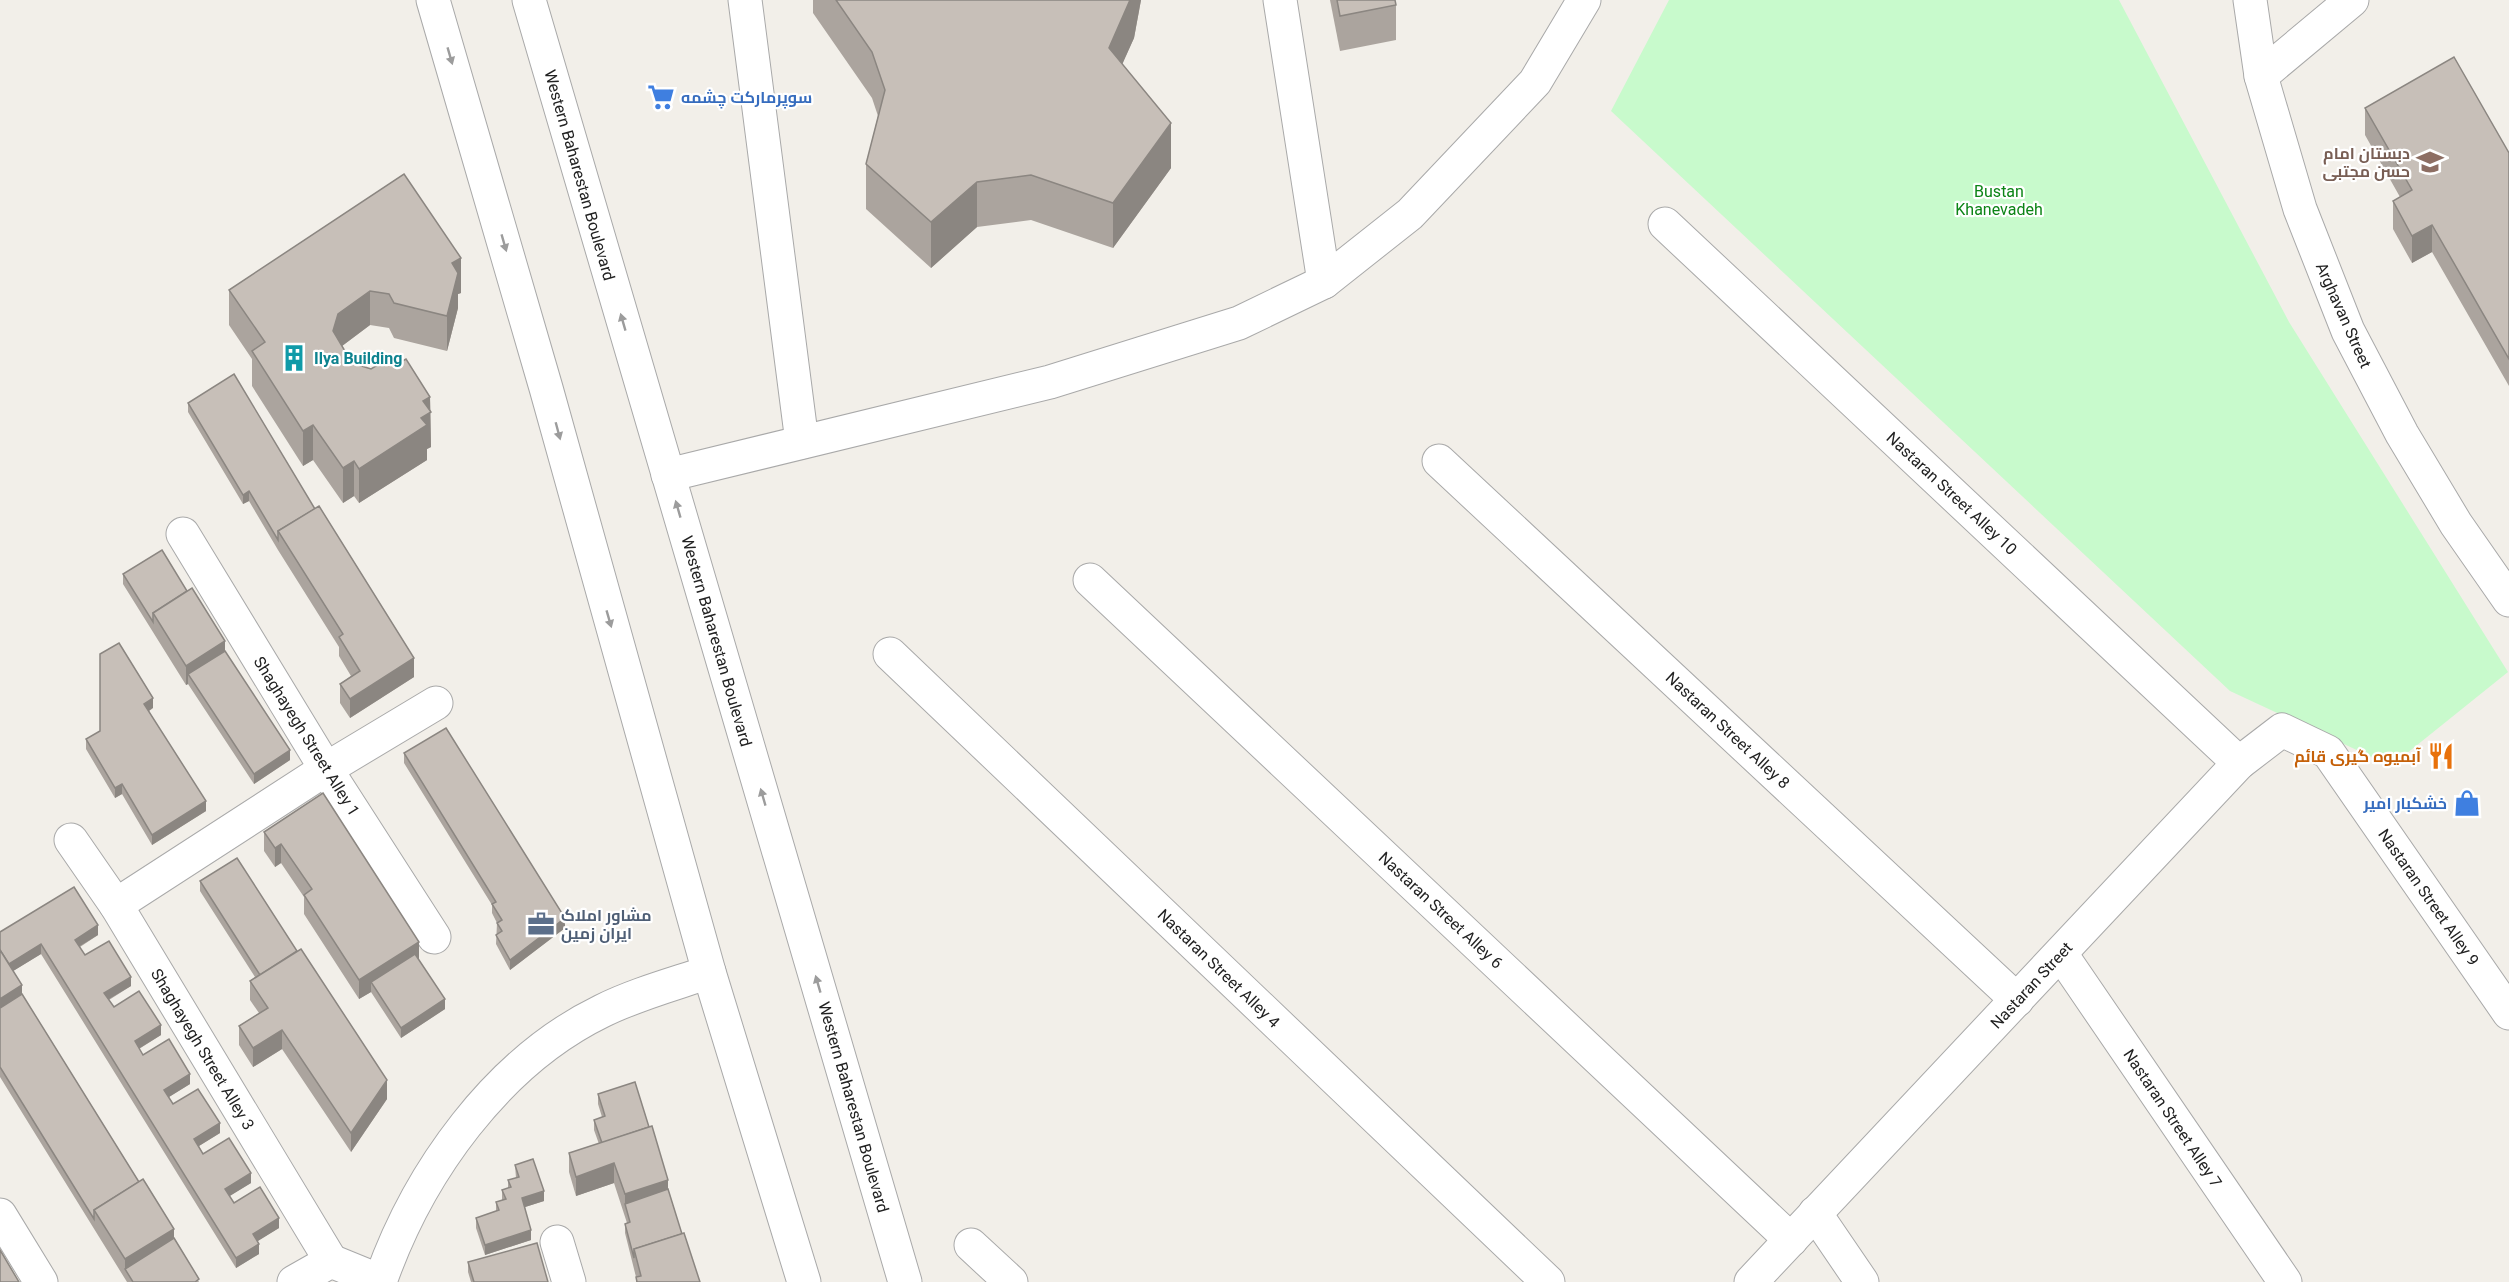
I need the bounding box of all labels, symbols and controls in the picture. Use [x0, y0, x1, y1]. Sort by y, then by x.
one-way arrow [446, 47, 455, 65]
street label: Western Baharestan Boulevard [540, 68, 619, 283]
supermarket icon: سوپرمارکت چشمه [646, 82, 676, 112]
place label: سوپرمارکت چشمه [681, 88, 812, 109]
place label: دبستان امام حسن مجتبی [2322, 144, 2410, 181]
school or university icon: دبستان امام حسن مجتبی [2415, 147, 2445, 177]
park label: Bustan Khanevadeh [1955, 182, 2043, 219]
one-way arrow [500, 235, 509, 253]
street label: Arghavan Street [2312, 260, 2375, 371]
one-way arrow [618, 313, 627, 331]
building icon: Ilya Building [279, 343, 309, 373]
place label: Ilya Building [314, 349, 402, 368]
one-way arrow [554, 422, 563, 440]
street label: Nastaran Street Alley 10 [1883, 428, 2021, 559]
one-way arrow [673, 500, 682, 518]
street label: Western Baharestan Boulevard [677, 534, 756, 749]
one-way arrow [605, 610, 615, 628]
street label: Shaghayegh Street Alley 1 [250, 653, 364, 820]
street label: Nastaran Street Alley 8 [1662, 668, 1793, 793]
restaurant icon: آبمیوه گیری قائم [2426, 741, 2456, 771]
place label: آبمیوه گیری قائم [2294, 747, 2421, 768]
one-way arrow [758, 788, 767, 806]
shop icon: خشکبار امیر [2452, 788, 2482, 818]
place label: خشکبار امیر [2362, 794, 2447, 813]
street label: Nastaran Street Alley 9 [2374, 825, 2483, 969]
street label: Nastaran Street Alley 6 [1375, 848, 1506, 973]
street label: Nastaran Street Alley 4 [1154, 905, 1284, 1032]
place label: مشاور املاک ایران زمین [561, 906, 652, 943]
office icon: مشاور املاک ایران زمین [526, 909, 556, 939]
street label: Nastaran Street [1987, 938, 2076, 1032]
street label: Shaghayegh Street Alley 3 [147, 965, 258, 1133]
one-way arrow [813, 975, 822, 993]
street label: Western Baharestan Boulevard [814, 1000, 893, 1215]
street label: Nastaran Street Alley 7 [2119, 1046, 2226, 1191]

